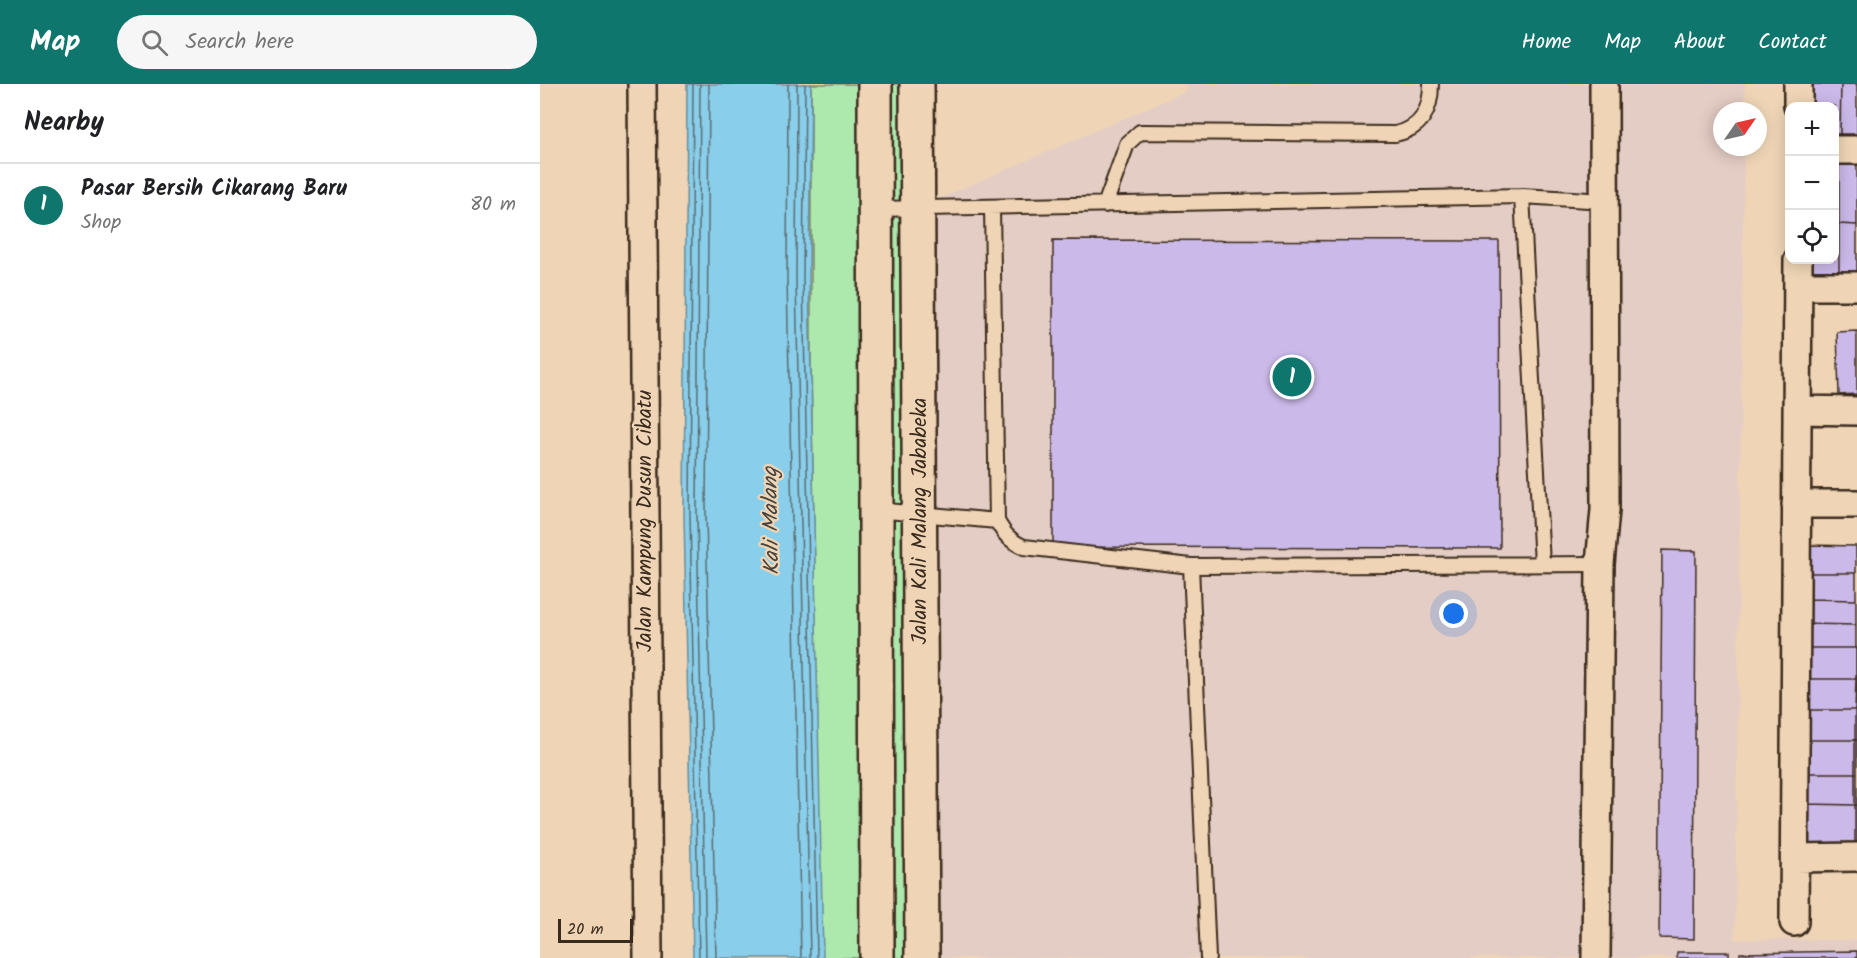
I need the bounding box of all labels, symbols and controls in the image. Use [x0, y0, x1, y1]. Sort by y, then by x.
search box [117, 15, 537, 69]
text: Map [30, 20, 81, 65]
text: Search here [186, 25, 294, 60]
icon: search [138, 26, 171, 59]
text: Home [1522, 26, 1571, 59]
text: Map [1604, 26, 1641, 59]
text: About [1674, 26, 1725, 59]
text: Contact [1758, 26, 1827, 59]
text: Nearby [24, 102, 104, 144]
north arrow [1713, 102, 1767, 156]
map controls [1785, 102, 1839, 264]
button: + [1785, 102, 1839, 156]
button: − [1785, 156, 1839, 210]
text: Pasar Bersih Cikarang Baru [81, 172, 347, 207]
text: 1 [40, 189, 47, 221]
text: 80 m [470, 189, 516, 221]
text: Shop [81, 207, 121, 239]
button: locate [1785, 210, 1839, 264]
pin: 1 [1272, 354, 1311, 400]
street label: Jalan Kampung Dusun Cibatu [629, 390, 662, 652]
street label: Jalan Kali Malang Jababeka [904, 398, 937, 644]
water label: Kali Malang [754, 465, 790, 575]
your location [1439, 599, 1468, 628]
scale bar [558, 916, 633, 944]
text: 20 m [567, 917, 603, 942]

